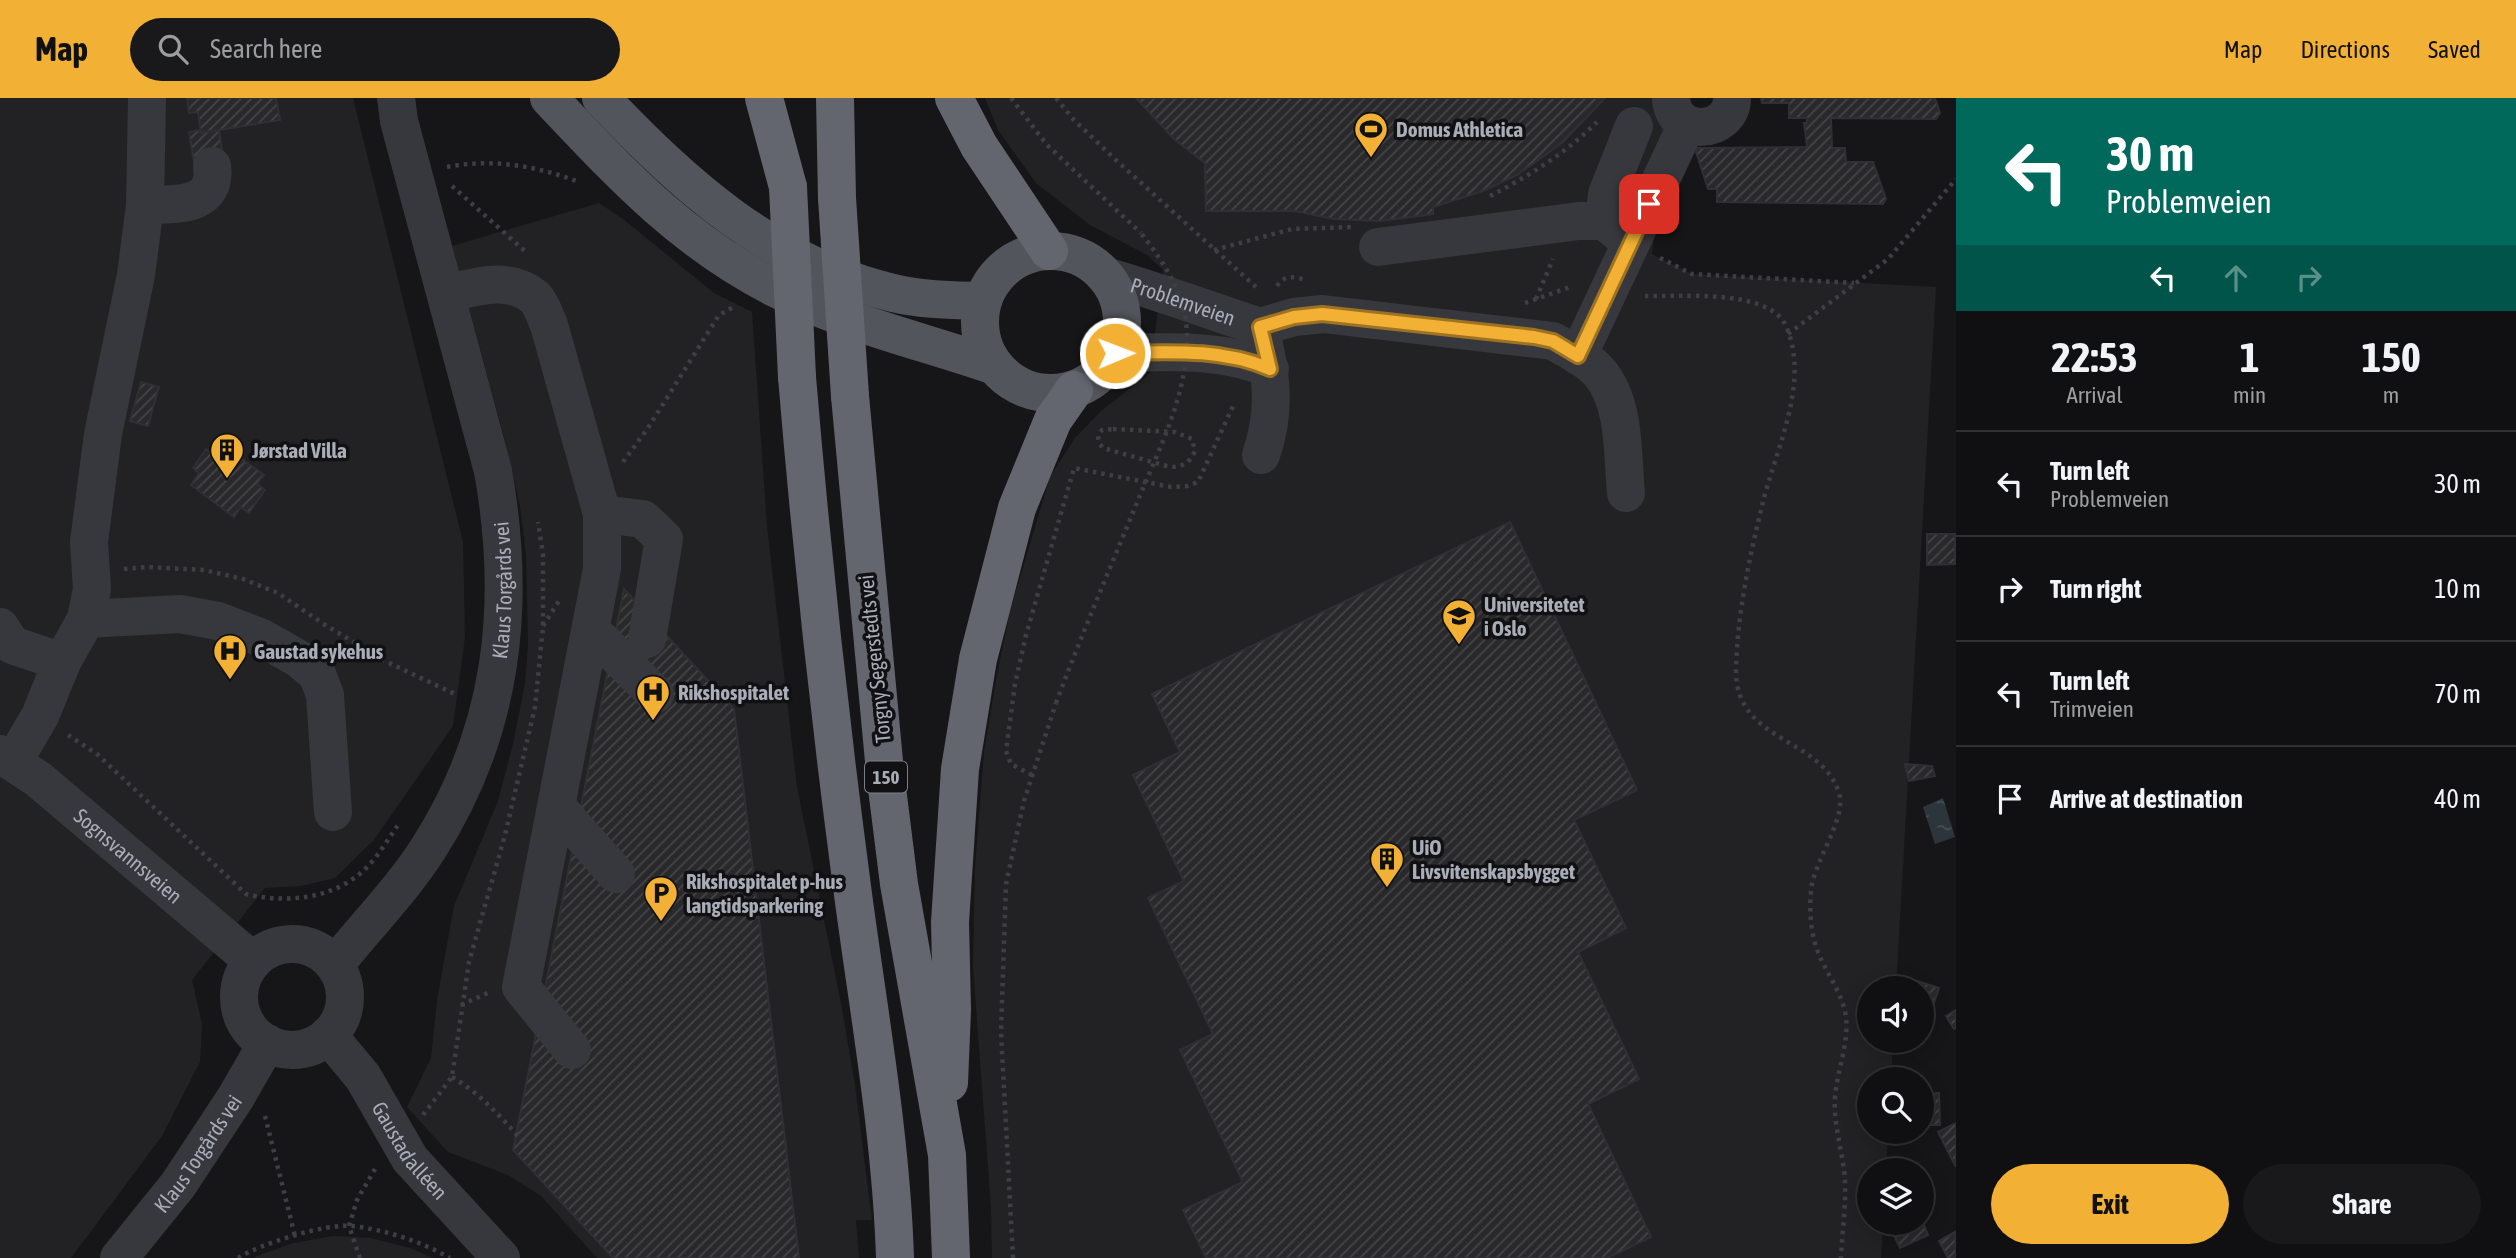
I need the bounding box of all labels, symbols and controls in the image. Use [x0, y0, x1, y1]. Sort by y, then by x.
search box [130, 18, 620, 81]
text: Map [35, 30, 88, 68]
icon: search [154, 30, 192, 68]
text: Search here [210, 34, 322, 64]
text: Map [2224, 36, 2262, 63]
text: Directions [2300, 36, 2390, 63]
text: Saved [2428, 36, 2481, 63]
sports icon: Domus Athletica [1352, 110, 1390, 159]
place label: Domus Athletica [1396, 117, 1523, 141]
text: 30 m [2106, 125, 2194, 181]
icon: left [1991, 126, 2082, 217]
pin [1619, 174, 1679, 234]
text: Problemveien [2106, 183, 2272, 220]
icon: arrive [1630, 185, 1668, 223]
icon: left [2144, 259, 2182, 297]
icon: ahead [2217, 259, 2255, 297]
icon: right [2290, 259, 2328, 297]
street label: Problemveien [1128, 272, 1238, 330]
position arrow [1078, 316, 1152, 390]
text: 22:53 [2051, 333, 2138, 381]
text: 1 [2240, 333, 2259, 381]
text: 150 [2361, 333, 2421, 381]
text: Arrival [2066, 382, 2123, 408]
text: min [2233, 382, 2266, 408]
text: m [2383, 382, 2399, 408]
building icon: Jørstad Villa [208, 431, 246, 480]
place label: Jørstad Villa [251, 438, 347, 462]
text: Turn left [2050, 456, 2130, 486]
icon: left [1991, 465, 2029, 503]
text: 30 m [2434, 469, 2481, 499]
text: Problemveien [2050, 486, 2169, 512]
street label: Klaus Torgårds vei [487, 521, 516, 660]
icon: right [1991, 570, 2029, 608]
street label: Torgny Segerstedts vei [853, 574, 895, 744]
text: Turn right [2050, 574, 2141, 604]
text: 10 m [2434, 574, 2481, 604]
place label: Universitetet i Oslo [1484, 592, 1585, 640]
school or university icon: Universitetet i Oslo [1440, 597, 1478, 646]
hospital icon: Gaustad sykehus [211, 632, 249, 681]
place label: Gaustad sykehus [254, 639, 384, 663]
text: Turn left [2050, 666, 2130, 696]
hospital icon: Rikshospitalet [634, 673, 672, 722]
icon: left [1991, 675, 2029, 713]
text: 70 m [2434, 679, 2481, 709]
place label: Rikshospitalet [678, 680, 789, 704]
text: Trimveien [2050, 696, 2134, 722]
road number: 150 [865, 762, 907, 792]
icon: arrive [1991, 780, 2029, 818]
text: Arrive at destination [2050, 784, 2243, 814]
text: 40 m [2434, 784, 2481, 814]
street label: Sognsvannsveien [70, 803, 187, 908]
place label: UiO Livsvitenskapsbygget [1412, 835, 1575, 883]
building icon: UiO Livsvitenskapsbygget [1368, 840, 1406, 889]
place label: Rikshospitalet p-hus langtidsparkering [686, 869, 843, 917]
parking icon: Rikshospitalet p-hus langtidsparkering [642, 874, 680, 923]
map controls [1857, 976, 1934, 1235]
button: sound [1857, 976, 1934, 1053]
button: search [1857, 1067, 1934, 1144]
street label: Klaus Torgårds vei [149, 1090, 246, 1217]
street label: Gaustadalléen [368, 1097, 453, 1204]
button: layers [1857, 1158, 1934, 1235]
button: Exit [1991, 1164, 2229, 1244]
button: Share [2243, 1164, 2481, 1244]

